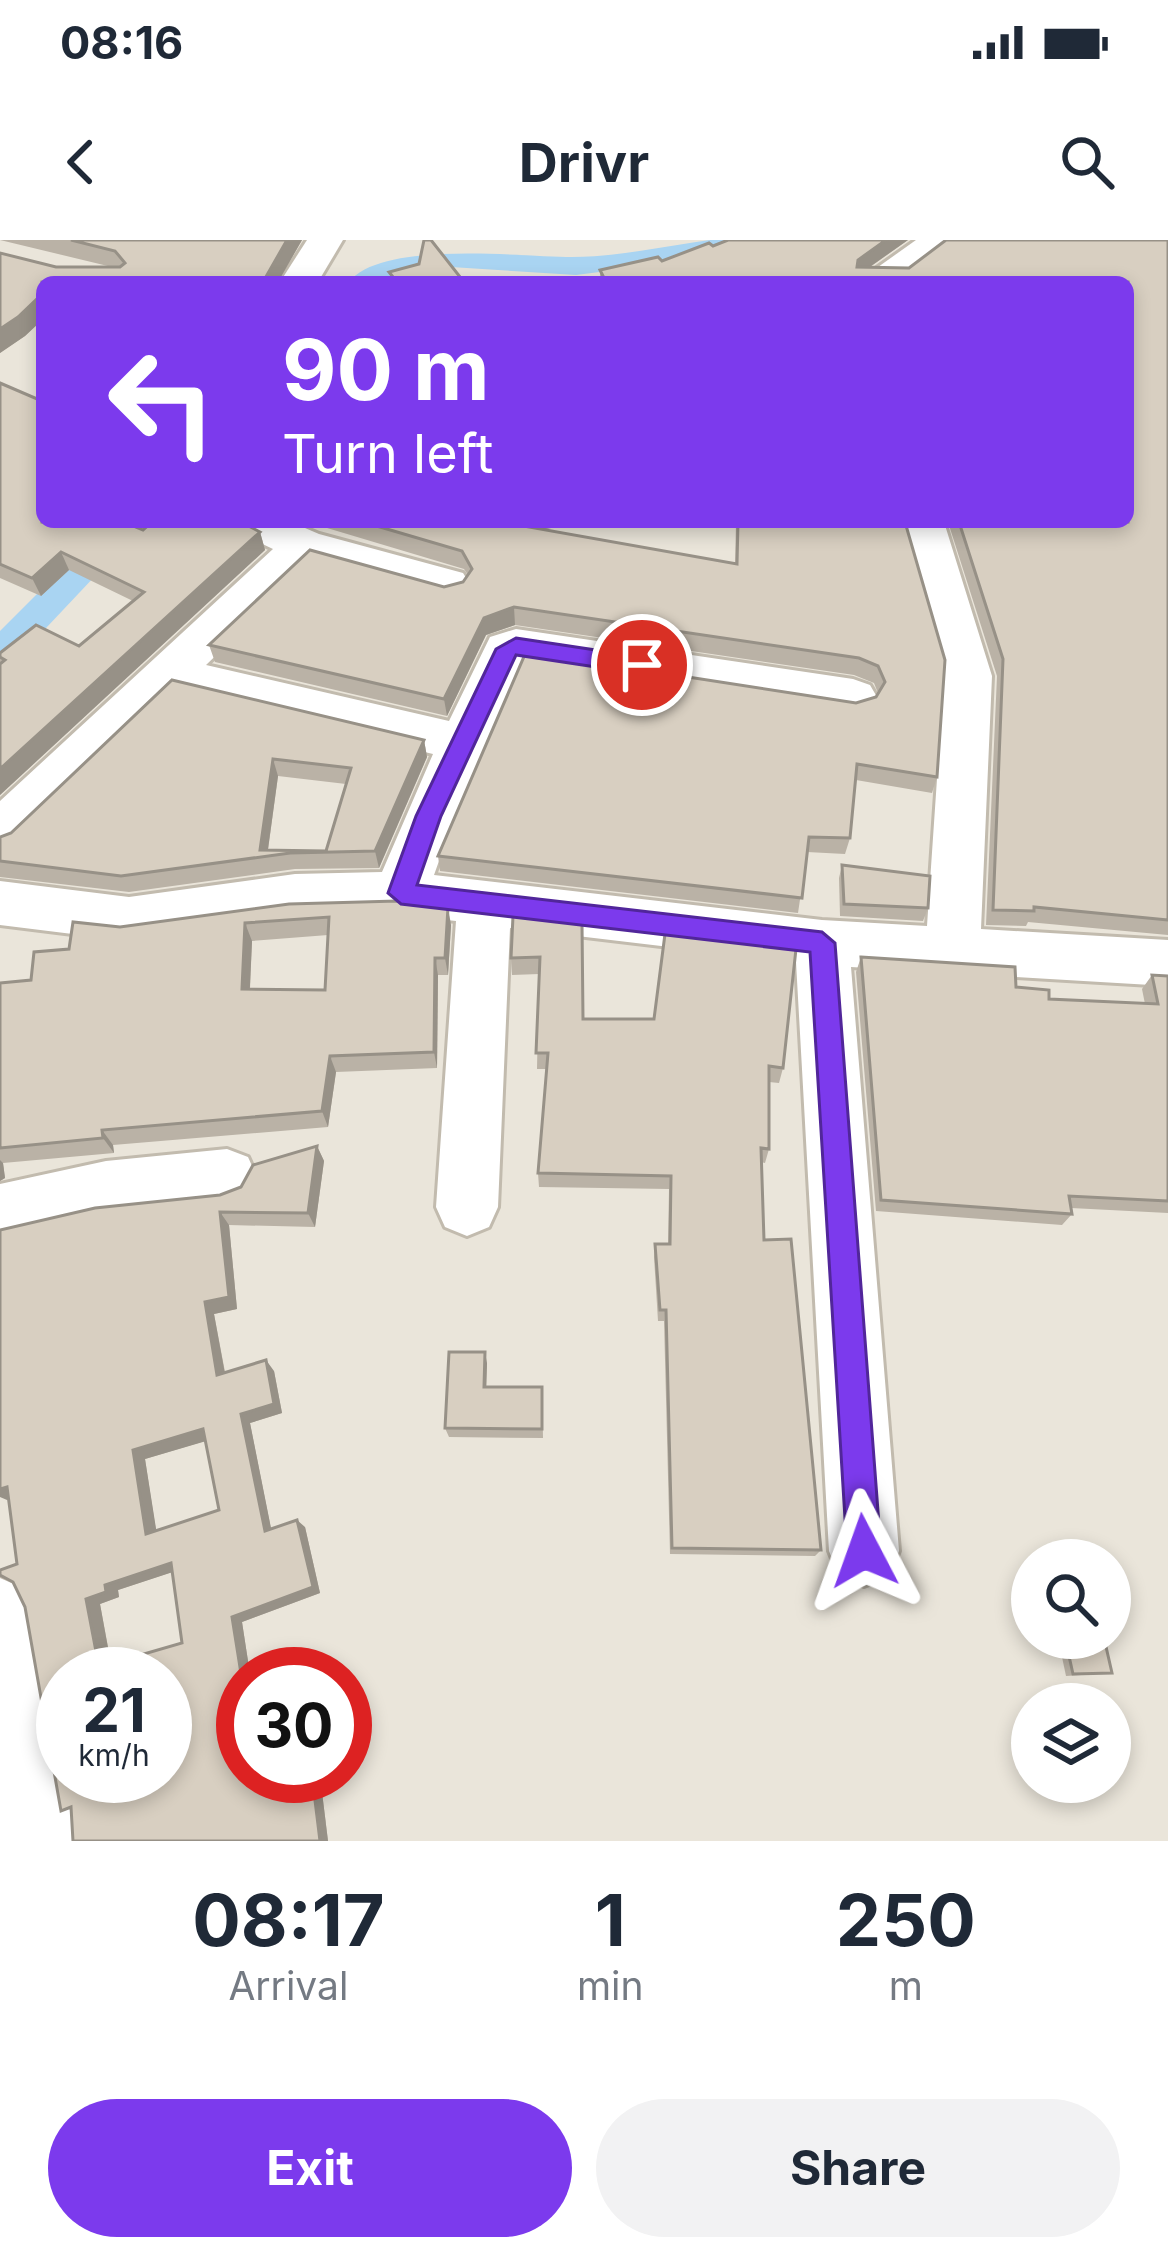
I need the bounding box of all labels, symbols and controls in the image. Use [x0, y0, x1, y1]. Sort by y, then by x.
text: 08:16 [60, 15, 183, 70]
icon: back [48, 129, 114, 195]
icon: search [1054, 129, 1120, 195]
text: Drivr [519, 130, 649, 195]
text: 90 m [282, 319, 490, 420]
icon: left [84, 324, 240, 480]
text: Turn left [282, 421, 493, 486]
pin [591, 614, 693, 716]
icon: arrive [609, 632, 675, 698]
position arrow [801, 1488, 927, 1614]
map controls [1011, 1539, 1131, 1803]
button: search [1011, 1539, 1131, 1659]
speed limit sign: 30 [216, 1647, 372, 1803]
text: 21 [82, 1674, 146, 1746]
button: layers [1011, 1683, 1131, 1803]
text: km/h [78, 1737, 150, 1773]
text: 08:17 [192, 1876, 385, 1963]
text: 1 [595, 1876, 626, 1963]
text: 250 [836, 1876, 976, 1963]
text: Arrival [228, 1962, 348, 2009]
text: min [577, 1962, 644, 2009]
text: m [889, 1962, 923, 2009]
button: Exit [48, 2099, 572, 2237]
button: Share [596, 2099, 1120, 2237]

